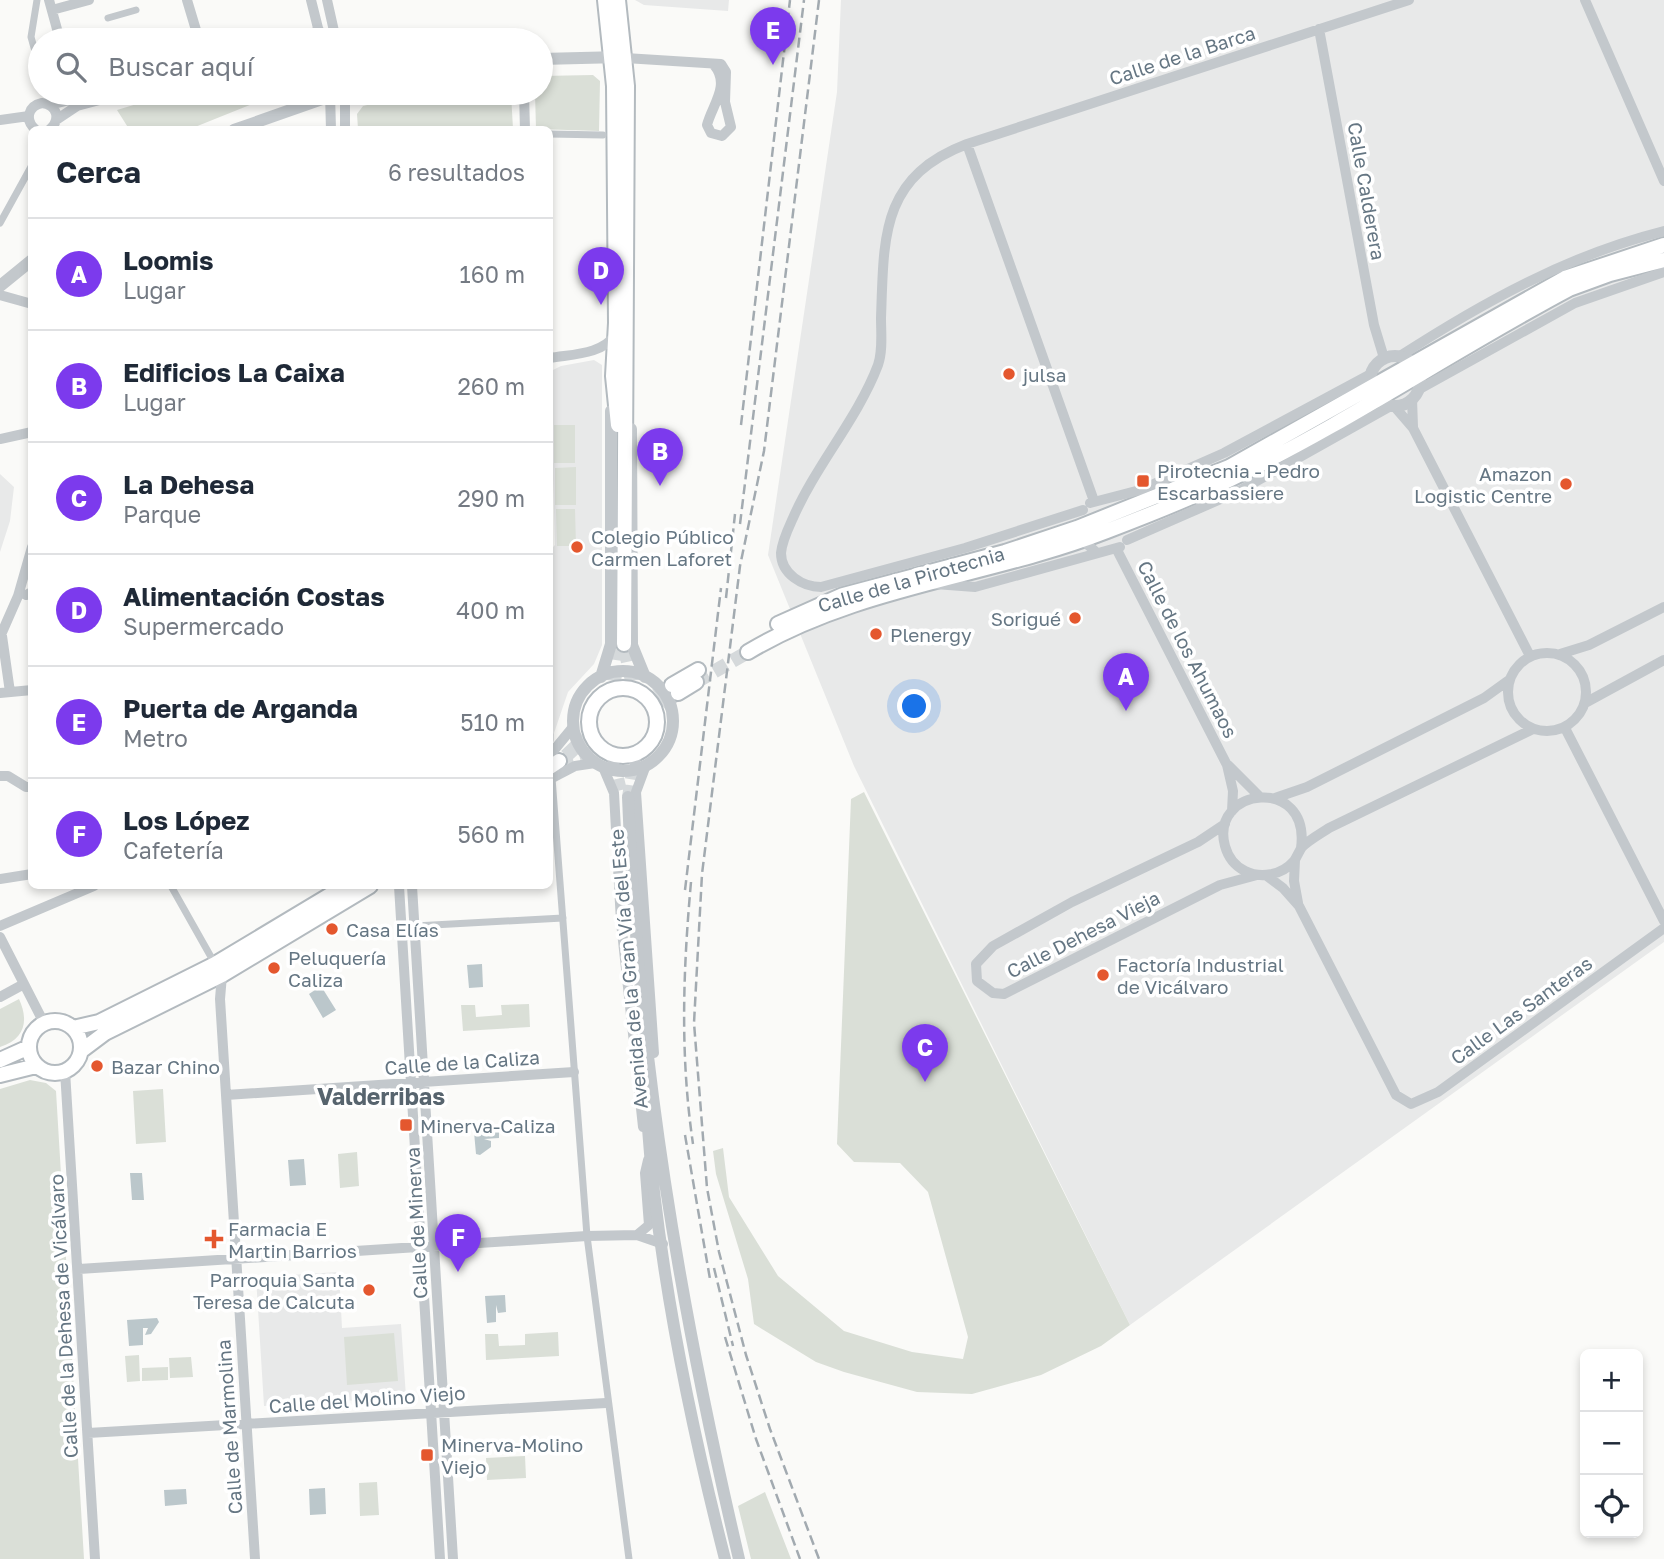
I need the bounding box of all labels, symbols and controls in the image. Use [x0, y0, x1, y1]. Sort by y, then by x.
pin: E [750, 7, 796, 65]
street label: Calle de la Barca [1106, 21, 1258, 89]
search box [28, 28, 553, 105]
icon: search [52, 48, 90, 86]
text: Buscar aquí [108, 51, 254, 82]
street label: Calle Calderera [1344, 120, 1390, 262]
text: Cerca [56, 154, 141, 190]
text: 6 resultados [388, 158, 525, 186]
text: Loomis [123, 245, 213, 276]
pin: D [578, 247, 624, 305]
text: A [71, 260, 87, 288]
text: 160 m [460, 260, 525, 288]
text: Lugar [123, 276, 186, 304]
text: Edificios La Caixa [123, 357, 345, 388]
place label: julsa [1022, 363, 1066, 386]
marker: julsa [1001, 366, 1017, 382]
text: B [71, 372, 87, 400]
text: 260 m [457, 372, 525, 400]
text: Lugar [123, 388, 186, 416]
pin: B [637, 428, 683, 486]
place label: Pirotecnia - Pedro Escarbassiere [1157, 459, 1320, 504]
place label: Amazon Logistic Centre [1414, 462, 1552, 507]
text: La Dehesa [123, 469, 254, 500]
marker: Pirotecnia - Pedro Escarbassiere [1135, 473, 1151, 489]
marker: Amazon Logistic Centre [1558, 476, 1574, 492]
text: C [71, 484, 87, 512]
text: 290 m [457, 484, 525, 512]
text: Parque [123, 500, 201, 528]
place label: Colegio Público Carmen Laforet [591, 525, 734, 570]
marker: Colegio Público Carmen Laforet [569, 539, 585, 555]
street label: Calle de la Pirotecnia [815, 541, 1007, 617]
street label: Calle de los Ahumaos [1133, 557, 1243, 741]
text: Alimentación Costas [123, 581, 385, 612]
text: D [71, 596, 87, 624]
text: 400 m [456, 596, 525, 624]
place label: Sorigué [991, 607, 1061, 630]
marker: Sorigué [1067, 610, 1083, 626]
text: Supermercado [123, 612, 284, 640]
place label: Plenergy [890, 623, 972, 646]
marker: Plenergy [868, 626, 884, 642]
pin: A [1103, 653, 1149, 711]
your location [897, 689, 931, 723]
text: Puerta de Arganda [123, 693, 358, 724]
text: E [72, 708, 86, 736]
text: 510 m [460, 708, 525, 736]
text: Metro [123, 724, 188, 752]
text: Los López [123, 805, 249, 836]
text: F [72, 820, 86, 848]
text: 560 m [457, 820, 525, 848]
street label: Avenida de la Gran Vía del Este [604, 828, 652, 1110]
text: Cafetería [123, 836, 224, 864]
street label: Calle Dehesa Vieja [1003, 885, 1163, 983]
place label: Casa Elías [346, 918, 439, 941]
marker: Casa Elías [324, 921, 340, 937]
place label: Peluquería Caliza [288, 946, 386, 991]
street label: Calle Las Santeras [1446, 951, 1596, 1069]
place label: Factoría Industrial de Vicálvaro [1117, 953, 1284, 998]
marker: Peluquería Caliza [266, 960, 282, 976]
marker: Factoría Industrial de Vicálvaro [1095, 967, 1111, 983]
pin: C [902, 1024, 948, 1082]
street label: Calle de la Caliza [384, 1045, 540, 1079]
place label: Bazar Chino [111, 1055, 220, 1078]
marker: Bazar Chino [89, 1058, 105, 1074]
district label: Valderribas [317, 1082, 445, 1110]
place label: Minerva-Caliza [420, 1114, 555, 1137]
marker: Minerva-Caliza [398, 1117, 414, 1133]
street label: Calle de Minerva [401, 1147, 431, 1299]
street label: Calle de la Dehesa de Vicálvaro [44, 1173, 82, 1459]
pin: F [435, 1214, 481, 1272]
place label: Farmacia E Martin Barrios [228, 1217, 357, 1262]
marker: Farmacia E Martin Barrios [206, 1231, 222, 1247]
place label: Parroquia Santa Teresa de Calcuta [193, 1268, 355, 1313]
marker: Parroquia Santa Teresa de Calcuta [361, 1282, 377, 1298]
street label: Calle de Marmolina [211, 1339, 247, 1515]
map controls [1580, 1349, 1643, 1538]
button: + [1580, 1349, 1643, 1412]
street label: Calle del Molino Viejo [268, 1381, 466, 1417]
button: − [1580, 1412, 1643, 1475]
place label: Minerva-Molino Viejo [441, 1433, 583, 1478]
marker: Minerva-Molino Viejo [419, 1447, 435, 1463]
button: locate [1580, 1475, 1643, 1538]

